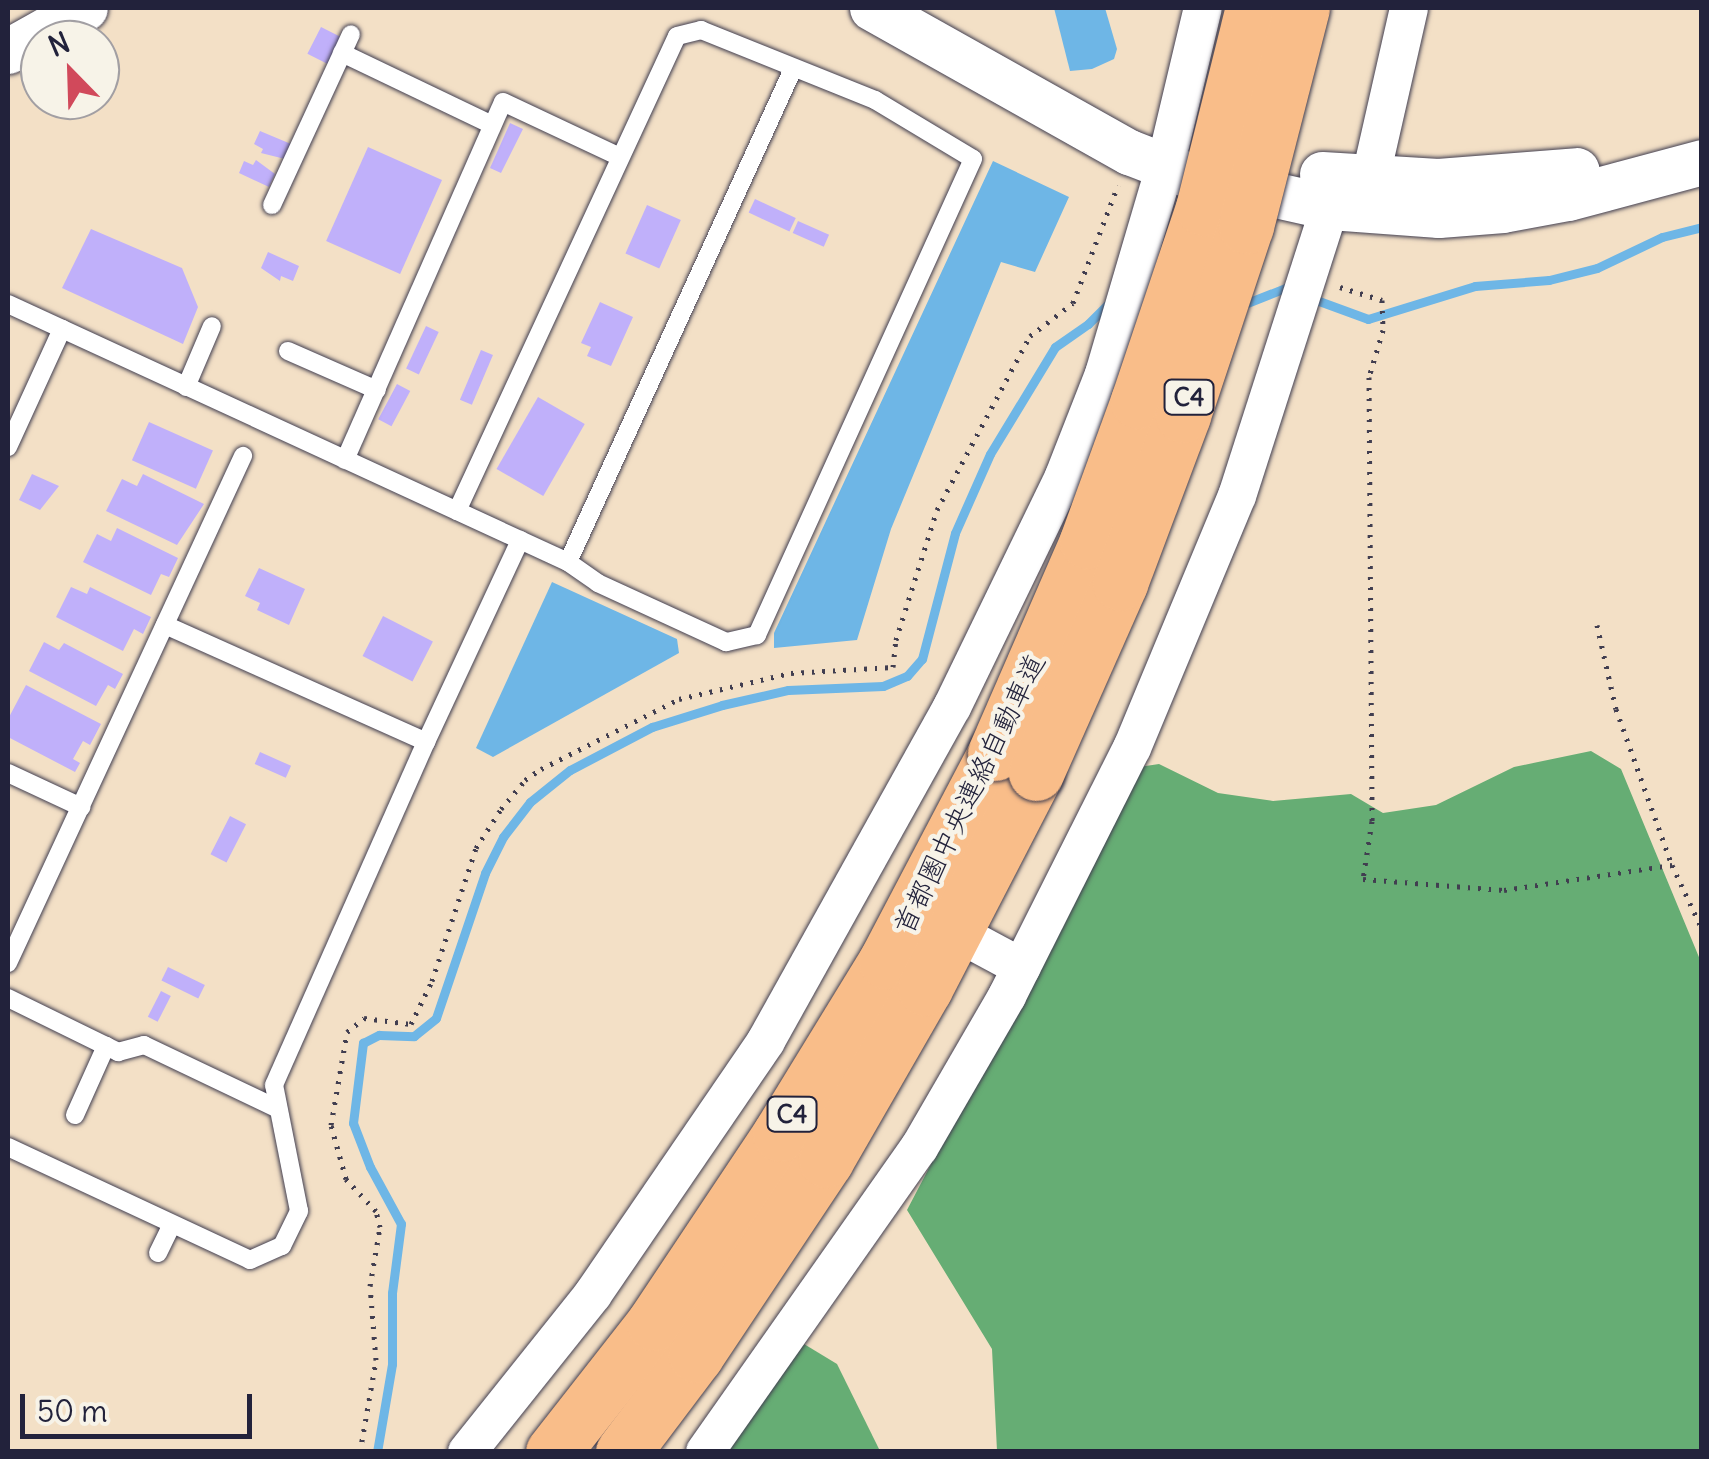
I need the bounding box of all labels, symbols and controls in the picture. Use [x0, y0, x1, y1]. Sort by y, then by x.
north arrow [20, 20, 120, 120]
text: N [43, 24, 75, 65]
road number: C4 [1162, 377, 1216, 417]
street label: 首都圏中央連絡自動車道 [886, 648, 1052, 940]
road number: C4 [764, 1094, 820, 1134]
scale bar [25, 1374, 258, 1436]
text: 50 m [37, 1392, 107, 1430]

